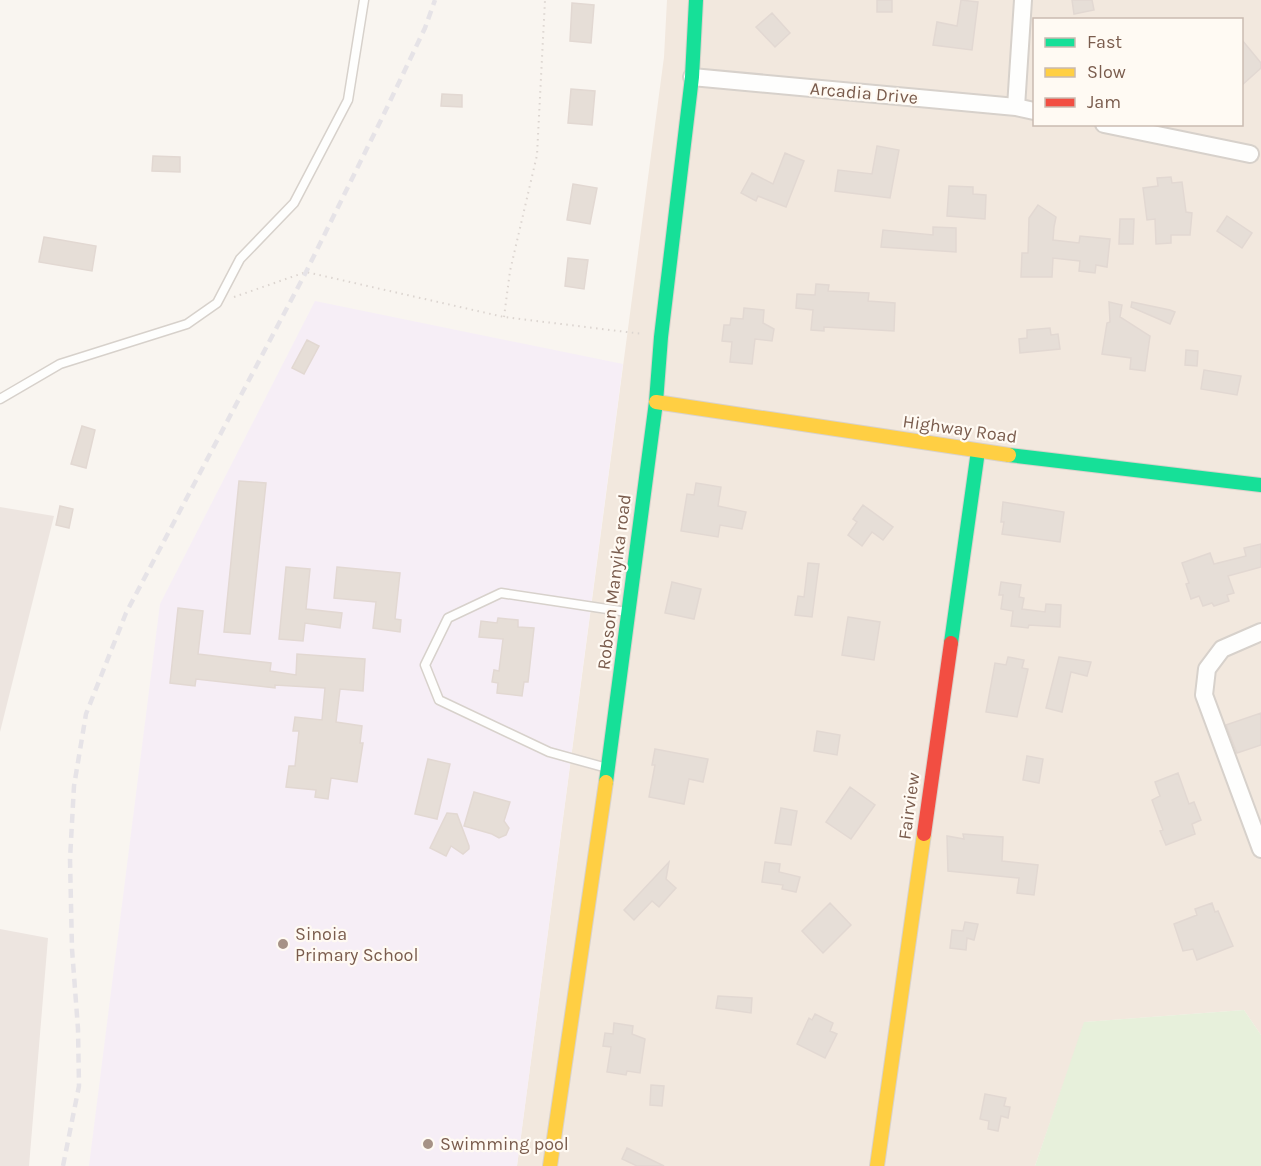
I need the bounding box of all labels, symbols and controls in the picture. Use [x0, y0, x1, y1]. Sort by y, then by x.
legend [1033, 18, 1243, 126]
text: Fast [1087, 31, 1122, 53]
text: Slow [1087, 61, 1126, 83]
street label: Arcadia Drive [809, 77, 919, 109]
text: Jam [1087, 91, 1121, 113]
street label: Highway Road [901, 410, 1019, 448]
street label: Robson Manyika road [592, 493, 636, 671]
street label: Fairview [893, 771, 925, 841]
place label: Sinoia Primary School [295, 923, 419, 966]
marker: Sinoia Primary School [276, 937, 290, 951]
place label: Swimming pool [440, 1133, 569, 1155]
marker: Swimming pool [421, 1137, 435, 1151]

